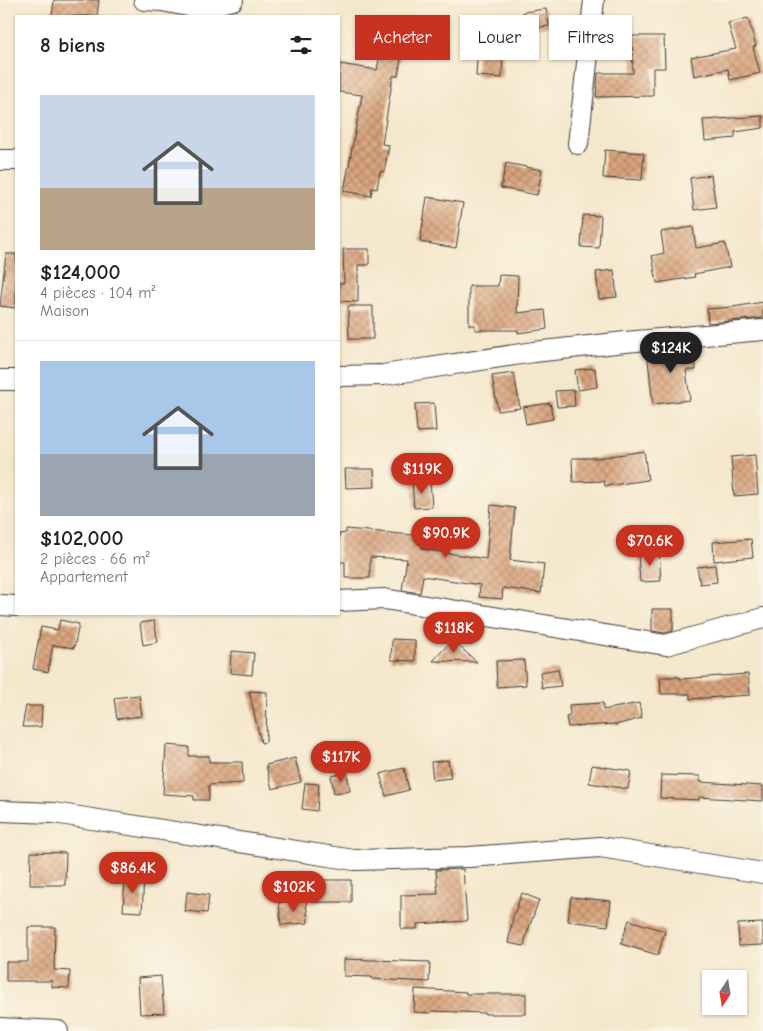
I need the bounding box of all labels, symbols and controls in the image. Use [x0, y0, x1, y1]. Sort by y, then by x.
chip: Acheter [355, 15, 450, 60]
chip: Louer [460, 15, 539, 60]
chip: Filtres [549, 15, 632, 60]
icon: filters [287, 31, 315, 59]
text: 8 biens [40, 33, 105, 57]
icon: home [133, 128, 223, 218]
text: $124,000 [40, 260, 121, 284]
text: 4 pièces · 104 m² [40, 284, 156, 302]
text: Maison [40, 302, 89, 320]
pin: $124K [636, 332, 706, 374]
text: $124K [651, 339, 691, 357]
icon: home [133, 393, 223, 483]
pin: $119K [387, 452, 457, 495]
text: $119K [402, 460, 442, 478]
pin: $90.9K [405, 516, 487, 559]
text: $90.9K [422, 524, 470, 542]
pin: $70.6K [609, 524, 691, 567]
text: $102,000 [40, 526, 123, 550]
text: $70.6K [627, 532, 673, 550]
text: 2 pièces · 66 m² [40, 550, 150, 568]
text: Appartement [40, 568, 128, 586]
pin: $118K [419, 612, 489, 654]
text: $118K [434, 619, 474, 637]
pin: $117K [306, 740, 376, 783]
text: $117K [322, 748, 360, 766]
pin: $86.4K [92, 852, 174, 894]
text: $86.4K [110, 859, 156, 877]
pin: $102K [259, 870, 329, 913]
text: $102K [273, 878, 315, 896]
north arrow [702, 970, 748, 1015]
map controls [702, 970, 747, 1015]

